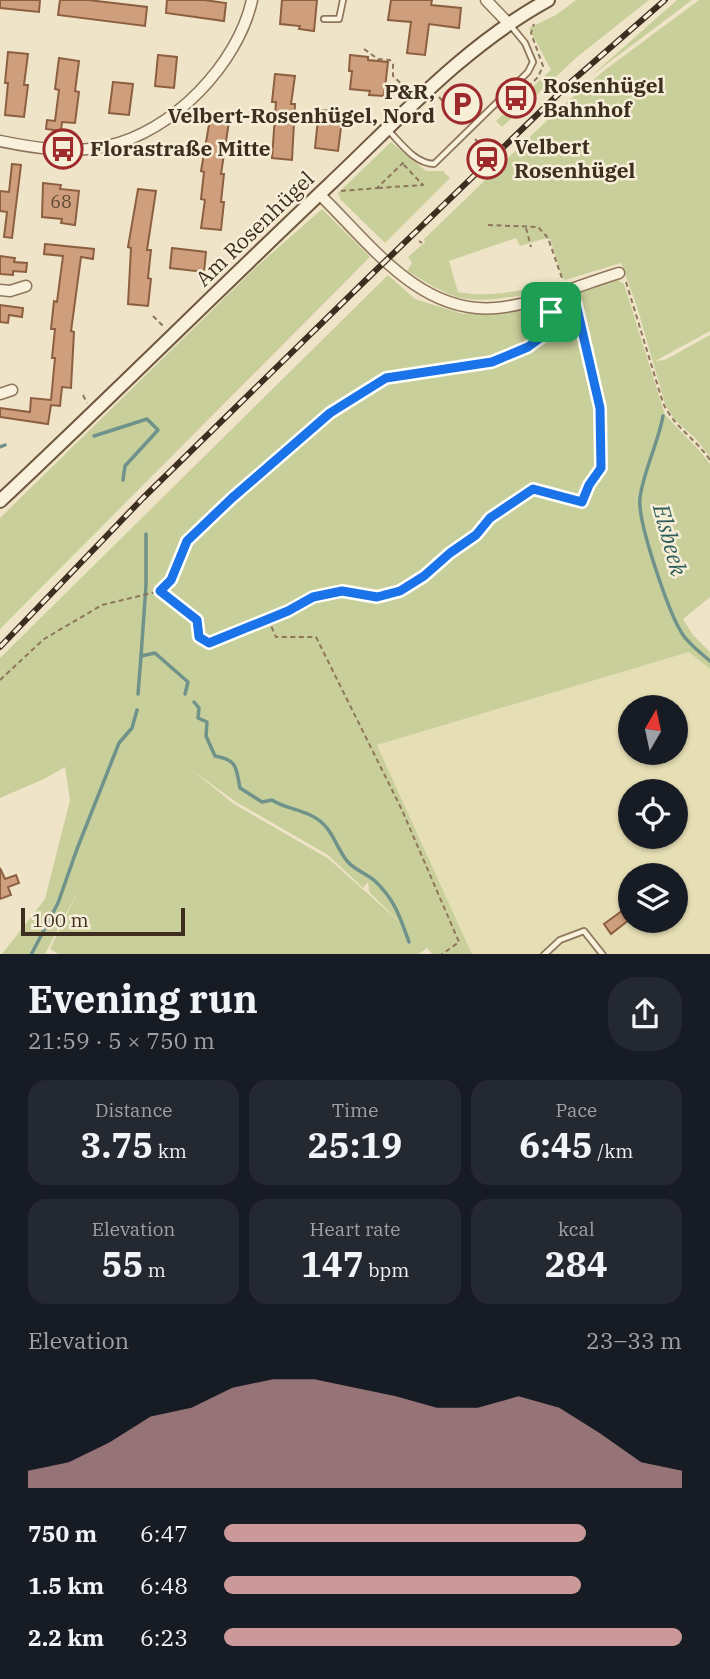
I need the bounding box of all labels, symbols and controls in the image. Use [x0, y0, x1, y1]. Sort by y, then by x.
place label: Rosenhügel Bahnhof [543, 71, 665, 123]
place label: P&R, Velbert-Rosenhügel, Nord [167, 77, 435, 129]
bus stop icon: Rosenhügel Bahnhof [495, 77, 537, 119]
parking icon: P&R, Velbert-Rosenhügel, Nord [441, 83, 483, 125]
bus stop icon: Florastraße Mitte [42, 128, 84, 170]
place label: Velbert Rosenhügel [514, 132, 636, 184]
place label: Florastraße Mitte [90, 134, 271, 162]
station icon: Velbert Rosenhügel [466, 138, 508, 180]
street label: Am Rosenhügel [189, 164, 320, 292]
house number: 68 [50, 190, 72, 213]
pin [521, 282, 581, 342]
icon: arrive [532, 293, 570, 331]
water label: Elsbeek [647, 500, 695, 580]
north arrow [618, 695, 688, 765]
map controls [618, 695, 688, 933]
button: locate [618, 779, 688, 849]
button: layers [618, 863, 688, 933]
scale bar [21, 906, 186, 937]
text: 100 m [32, 908, 89, 932]
text: Evening run [28, 974, 258, 1023]
button: share [608, 977, 682, 1051]
text: 21:59 · 5 × 750 m [28, 1025, 215, 1055]
text: Distance [95, 1098, 172, 1122]
text: Time [332, 1098, 378, 1122]
text: Pace [555, 1098, 597, 1122]
text: 3.75 [80, 1122, 153, 1168]
text: 25:19 [308, 1122, 402, 1168]
text: 6:45 [519, 1122, 593, 1168]
text: km [153, 1139, 187, 1163]
text: /km [593, 1139, 633, 1163]
text: Elevation [92, 1217, 176, 1241]
text: Heart rate [310, 1217, 400, 1241]
text: kcal [558, 1217, 595, 1241]
text: 55 [101, 1241, 143, 1287]
text: 147 [301, 1241, 364, 1287]
text: 284 [545, 1241, 608, 1287]
text: m [143, 1258, 166, 1282]
text: bpm [364, 1258, 409, 1282]
text: Elevation [28, 1325, 129, 1355]
text: 23–33 m [586, 1325, 682, 1355]
text: 750 m [28, 1518, 97, 1548]
text: 6:47 [140, 1518, 188, 1548]
text: 1.5 km [28, 1570, 104, 1600]
text: 6:48 [140, 1570, 188, 1600]
text: 2.2 km [28, 1622, 104, 1652]
text: 6:23 [140, 1622, 188, 1652]

